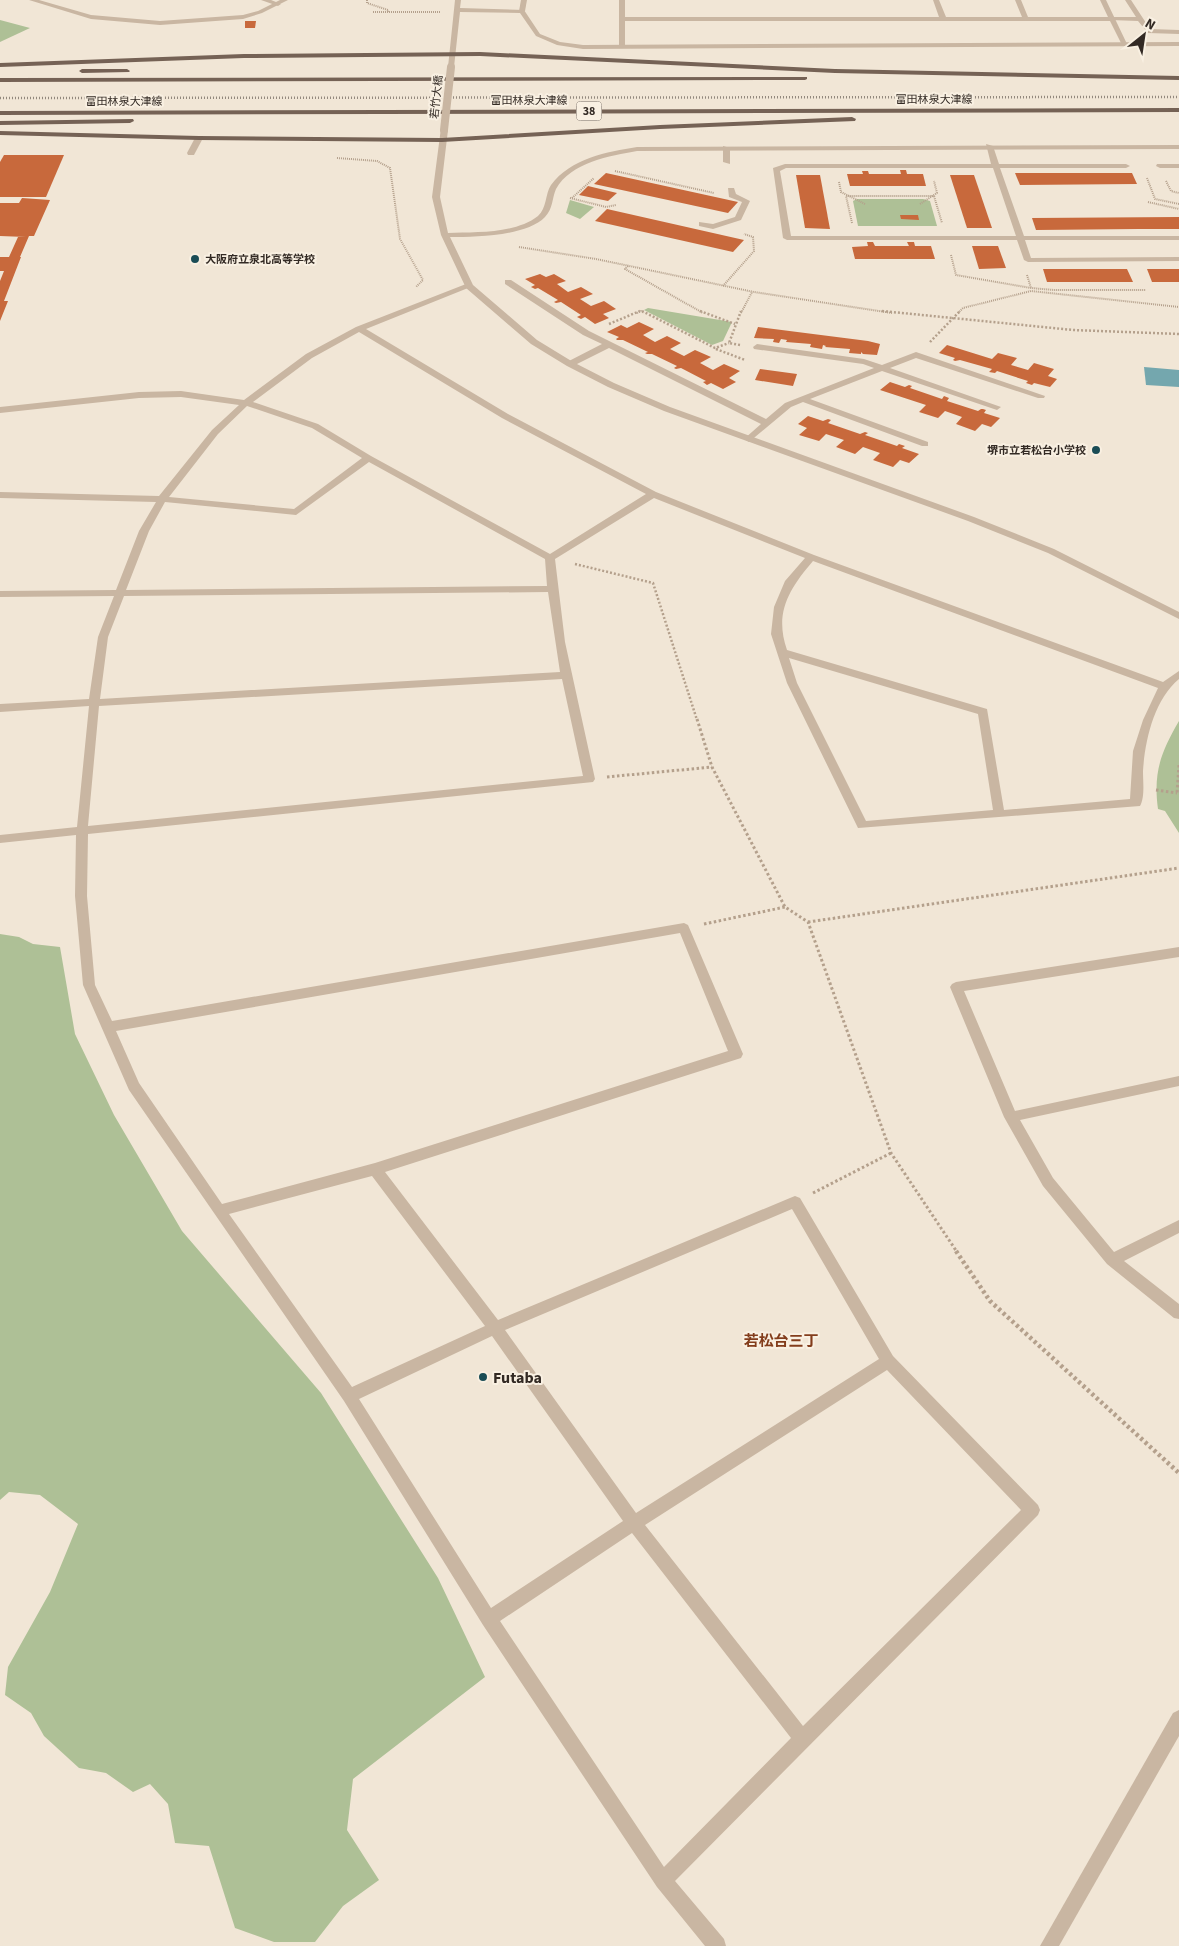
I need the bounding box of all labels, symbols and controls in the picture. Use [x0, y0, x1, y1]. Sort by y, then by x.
north arrow [1119, 10, 1169, 60]
text: N [1141, 14, 1159, 36]
street label: 若竹大橋 [427, 74, 446, 120]
street label: 富田林泉大津線 [896, 92, 973, 107]
street label: 富田林泉大津線 [491, 93, 568, 108]
street label: 富田林泉大津線 [86, 94, 163, 109]
road number: 38 [576, 102, 602, 120]
place label: 大阪府立泉北高等学校 [205, 252, 315, 267]
marker: 大阪府立泉北高等学校 [189, 253, 201, 265]
place label: 堺市立若松台小学校 [987, 443, 1086, 458]
marker: 堺市立若松台小学校 [1090, 444, 1102, 456]
district label: 若松台三丁 [743, 1331, 819, 1352]
place label: Futaba [493, 1367, 542, 1389]
marker: Futaba [477, 1371, 489, 1383]

